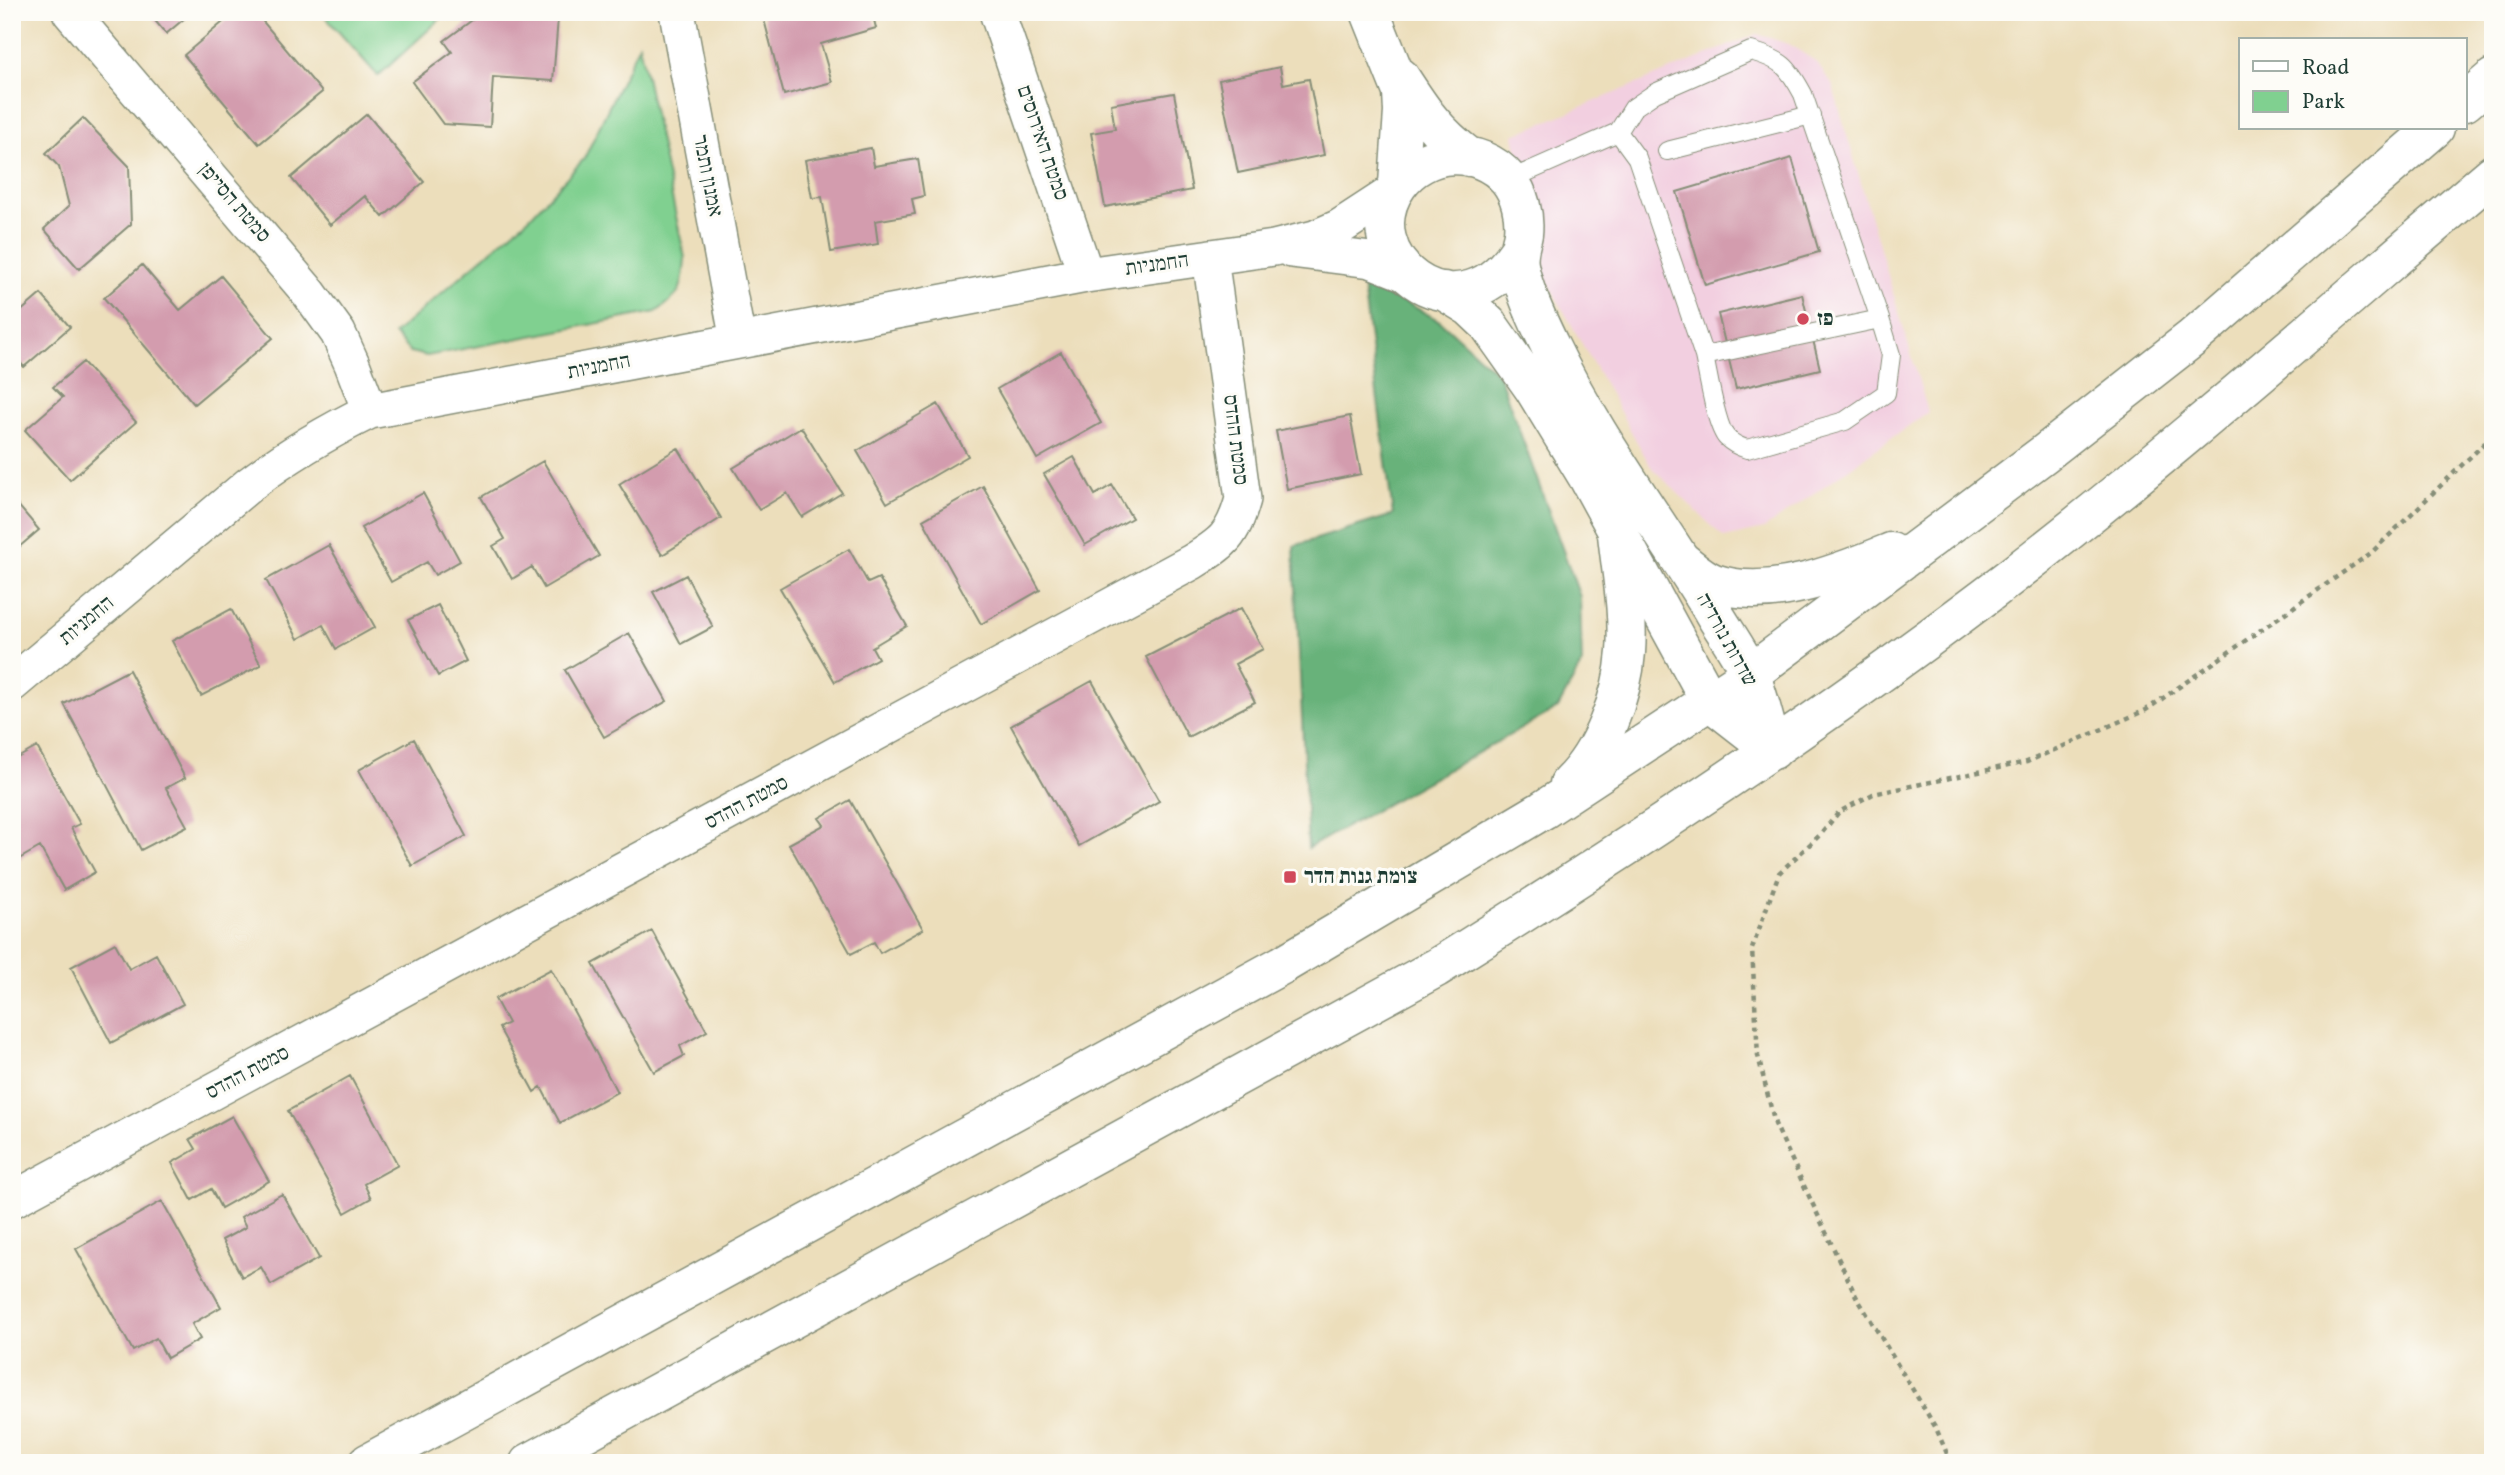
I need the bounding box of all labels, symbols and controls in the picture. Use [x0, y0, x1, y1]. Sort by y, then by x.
legend [2239, 38, 2466, 130]
text: Road [2302, 54, 2349, 83]
street label: סמטת האירוסים [1009, 81, 1075, 205]
text: Park [2302, 88, 2345, 117]
street label: אמנון ותמר [685, 132, 729, 220]
street label: סמטת הסייפן [191, 157, 277, 249]
street label: החמניות [1123, 246, 1191, 284]
place label: פז [1817, 305, 1834, 334]
marker: פז [1795, 311, 1811, 327]
street label: החמניות [565, 347, 633, 387]
street label: סמטת ההדס [1215, 393, 1255, 487]
street label: שדרות נורדיה [1688, 588, 1764, 692]
street label: החמניות [53, 589, 121, 653]
street label: סמטת ההדס [700, 769, 794, 837]
place label: צומת גנות הדר [1304, 863, 1417, 892]
marker: צומת גנות הדר [1282, 869, 1298, 885]
street label: סמטת ההדס [201, 1039, 295, 1107]

